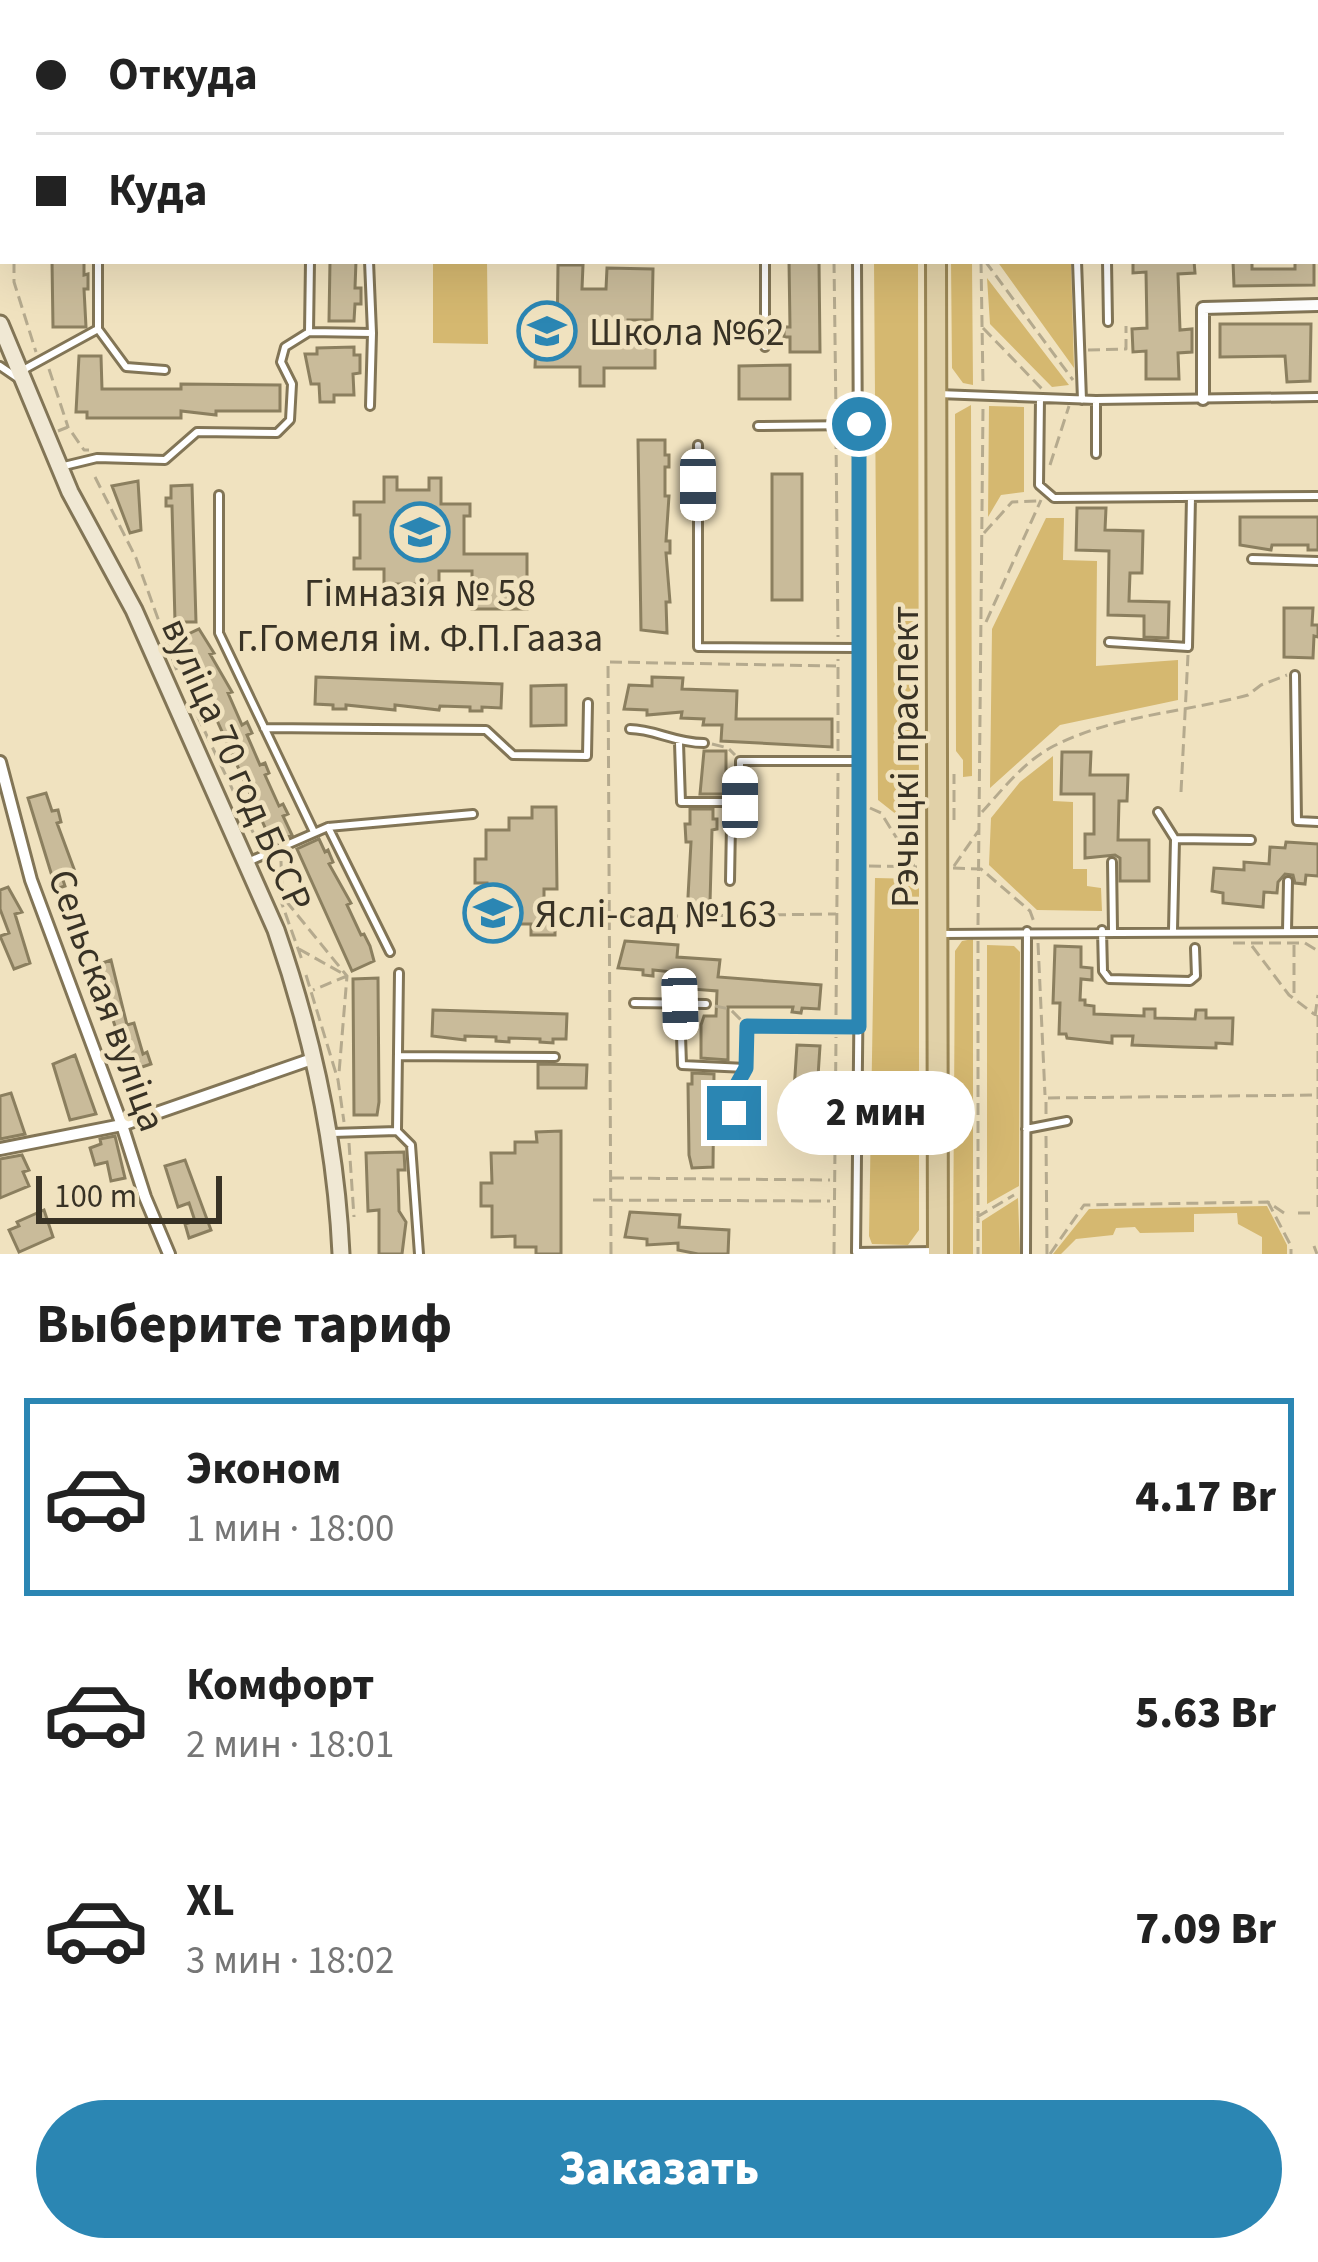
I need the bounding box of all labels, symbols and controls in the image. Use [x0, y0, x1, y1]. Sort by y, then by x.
text: Откуда [108, 43, 258, 107]
text: Куда [108, 159, 208, 223]
school or university icon: Школа №62 [516, 300, 578, 362]
place label: Школа №62 [589, 305, 785, 361]
route start [832, 397, 886, 451]
car [680, 449, 716, 521]
school or university icon: Гімназія № 58 г.Гомеля ім. Ф.П.Гааза [389, 501, 451, 563]
place label: Гімназія № 58 г.Гомеля ім. Ф.П.Гааза [237, 566, 603, 667]
street label: Рэчыцкі праспект [878, 606, 934, 908]
street label: вуліца 70 год БССР [146, 609, 326, 921]
car [722, 766, 758, 838]
street label: Сельская вуліца [33, 862, 179, 1140]
school or university icon: Яслі-сад №163 [462, 882, 524, 944]
place label: Яслі-сад №163 [535, 887, 777, 943]
car [661, 967, 699, 1041]
callout: 2 мин [776, 1071, 974, 1155]
text: 2 мин [826, 1085, 926, 1141]
route end [707, 1086, 761, 1140]
scale bar [36, 1170, 222, 1223]
text: 100 m [54, 1173, 137, 1220]
text: Выберите тариф [36, 1287, 452, 1364]
text: Эконом [186, 1437, 342, 1501]
icon: car [42, 1443, 150, 1551]
text: 4.17 Br [1135, 1465, 1276, 1529]
text: 1 мин · 18:00 [186, 1501, 394, 1557]
text: Комфорт [186, 1653, 374, 1717]
icon: car [42, 1659, 150, 1767]
text: 5.63 Br [1135, 1681, 1276, 1745]
text: 2 мин · 18:01 [186, 1717, 394, 1773]
text: XL [186, 1869, 235, 1933]
icon: car [42, 1875, 150, 1983]
text: 7.09 Br [1135, 1897, 1276, 1961]
text: 3 мин · 18:02 [186, 1933, 394, 1989]
button: Заказать [36, 2100, 1282, 2238]

